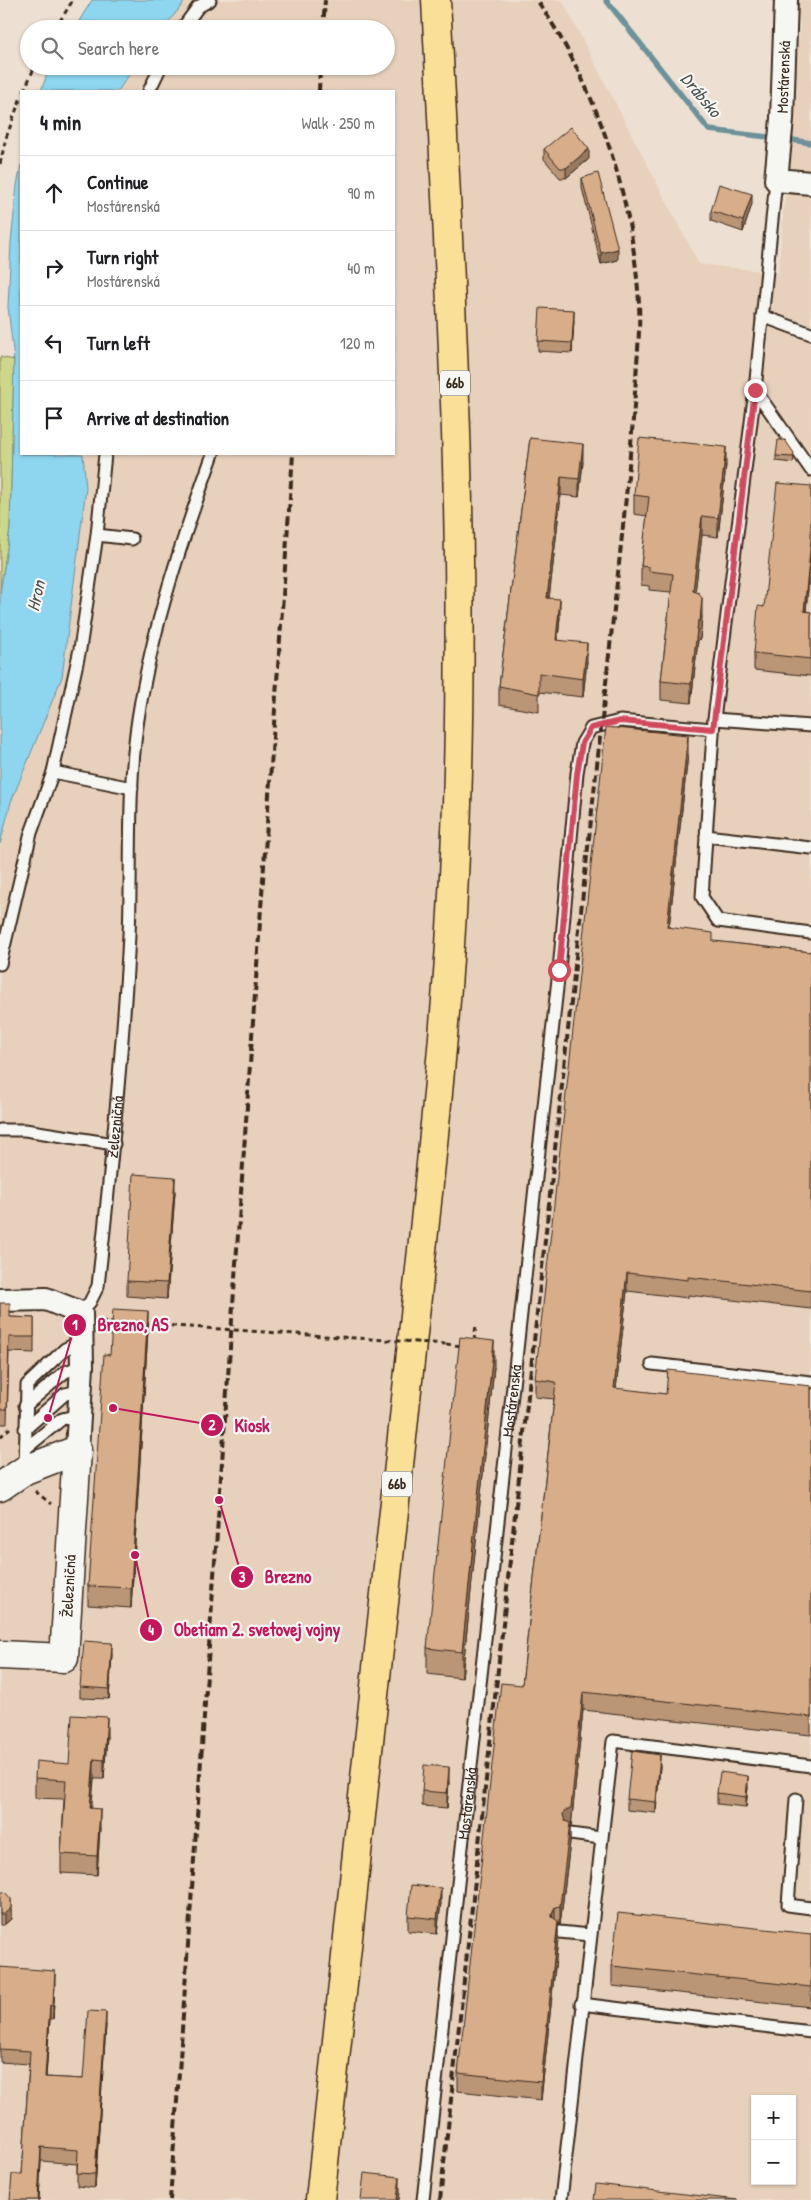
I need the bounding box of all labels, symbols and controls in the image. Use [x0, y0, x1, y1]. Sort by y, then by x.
search box [20, 20, 395, 75]
icon: search [38, 34, 66, 62]
text: Search here [78, 35, 159, 61]
street label: Mostárenská [771, 40, 795, 114]
water label: Drábsko [675, 67, 729, 124]
text: 4 min [40, 108, 81, 137]
text: Walk · 250 m [301, 112, 375, 134]
text: Continue [87, 169, 148, 195]
icon: ahead [40, 179, 68, 207]
text: 90 m [347, 182, 375, 204]
text: Mostárenská [87, 195, 160, 217]
text: Turn right [87, 244, 158, 270]
icon: right [40, 254, 68, 282]
text: 40 m [347, 257, 375, 279]
text: Mostárenská [87, 270, 160, 292]
icon: left [40, 329, 68, 357]
text: Turn left [87, 330, 150, 356]
text: 120 m [340, 332, 375, 354]
road number: 66b [440, 370, 470, 396]
route end [744, 379, 767, 402]
icon: arrive [40, 404, 68, 432]
text: Arrive at destination [87, 405, 229, 431]
water label: Hron [20, 576, 52, 614]
route start [548, 959, 571, 982]
street label: Železničná [101, 1095, 128, 1159]
callout: Brezno, AS [62, 1308, 179, 1341]
text: Brezno, AS [97, 1312, 169, 1337]
text: 1 [72, 1314, 78, 1335]
street label: Mostárenská [496, 1363, 526, 1438]
callout: Kiosk [199, 1409, 279, 1442]
text: Kiosk [234, 1413, 270, 1438]
text: 2 [208, 1414, 216, 1435]
road number: 66b [382, 1472, 412, 1496]
street label: Železničná [55, 1554, 81, 1618]
callout: Brezno [230, 1560, 321, 1593]
text: Brezno [265, 1564, 312, 1589]
text: 3 [239, 1566, 246, 1587]
callout: Obetiam 2. svetovej vojny [139, 1614, 350, 1647]
text: Obetiam 2. svetovej vojny [174, 1617, 341, 1643]
text: 4 [148, 1619, 154, 1640]
street label: Mostárenská [452, 1766, 482, 1841]
map controls [751, 2095, 796, 2185]
button: + [751, 2095, 796, 2140]
button: − [751, 2140, 796, 2185]

